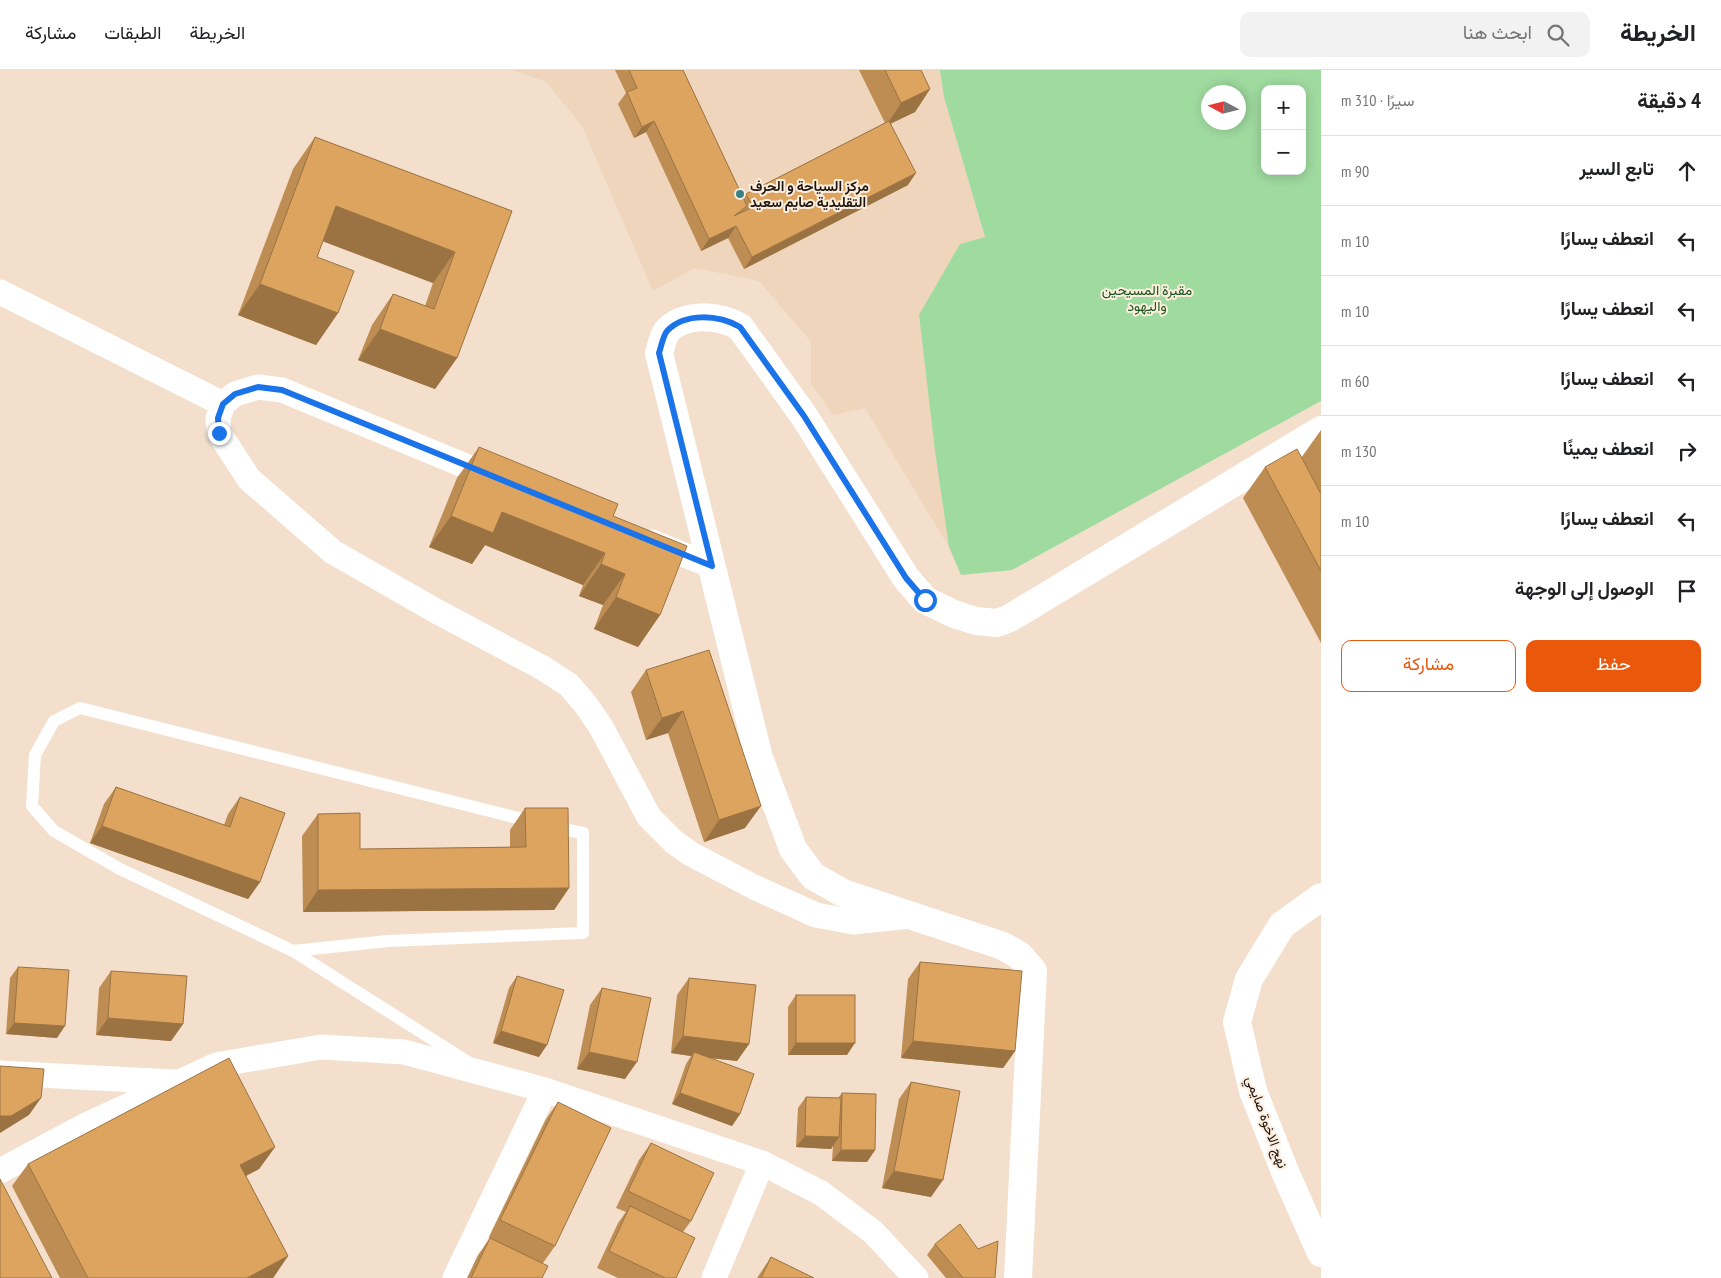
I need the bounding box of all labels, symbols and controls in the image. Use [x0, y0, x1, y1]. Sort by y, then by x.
search box [1240, 12, 1590, 57]
text: الخريطة [1620, 17, 1696, 48]
text: ابحث هنا [1463, 20, 1532, 44]
text: مشاركة [25, 21, 76, 44]
text: الطبقات [104, 21, 161, 44]
text: الخريطة [189, 21, 245, 44]
icon: search [1544, 21, 1572, 49]
north arrow [1201, 85, 1246, 130]
map controls [1261, 85, 1306, 175]
button: + [1261, 85, 1306, 130]
text: 4 دقيقة [1637, 87, 1701, 114]
text: سيرًا · 310 m [1341, 90, 1414, 110]
button: − [1261, 130, 1306, 175]
text: تابع السير [1579, 156, 1654, 180]
icon: ahead [1673, 157, 1701, 185]
text: 90 m [1341, 161, 1369, 181]
place label: مركز السياحة و الحرف التقليدية صايم سعيد [750, 177, 869, 211]
marker: مركز السياحة و الحرف التقليدية صايم سعيد [734, 188, 746, 200]
text: انعطف يسارًا [1560, 226, 1654, 250]
icon: left [1673, 227, 1701, 255]
text: 10 m [1341, 231, 1369, 251]
park label: مقبرة المسيحين واليهود [1102, 281, 1192, 315]
text: انعطف يسارًا [1560, 296, 1654, 320]
icon: left [1673, 297, 1701, 325]
text: 10 m [1341, 301, 1369, 321]
text: انعطف يسارًا [1560, 366, 1654, 390]
icon: left [1673, 367, 1701, 395]
text: 60 m [1341, 371, 1369, 391]
route end [208, 422, 231, 445]
text: انعطف يمينًا [1563, 436, 1654, 460]
icon: right [1673, 437, 1701, 465]
text: 130 m [1341, 441, 1376, 461]
text: انعطف يسارًا [1560, 506, 1654, 530]
icon: left [1673, 507, 1701, 535]
text: 10 m [1341, 511, 1369, 531]
text: الوصول إلى الوجهة [1515, 576, 1654, 600]
icon: arrive [1673, 577, 1701, 605]
route start [914, 589, 937, 612]
button: مشاركة [1341, 640, 1516, 692]
button: حفظ [1526, 640, 1701, 692]
street label: نهج الاخوة صايمي [1239, 1073, 1292, 1172]

